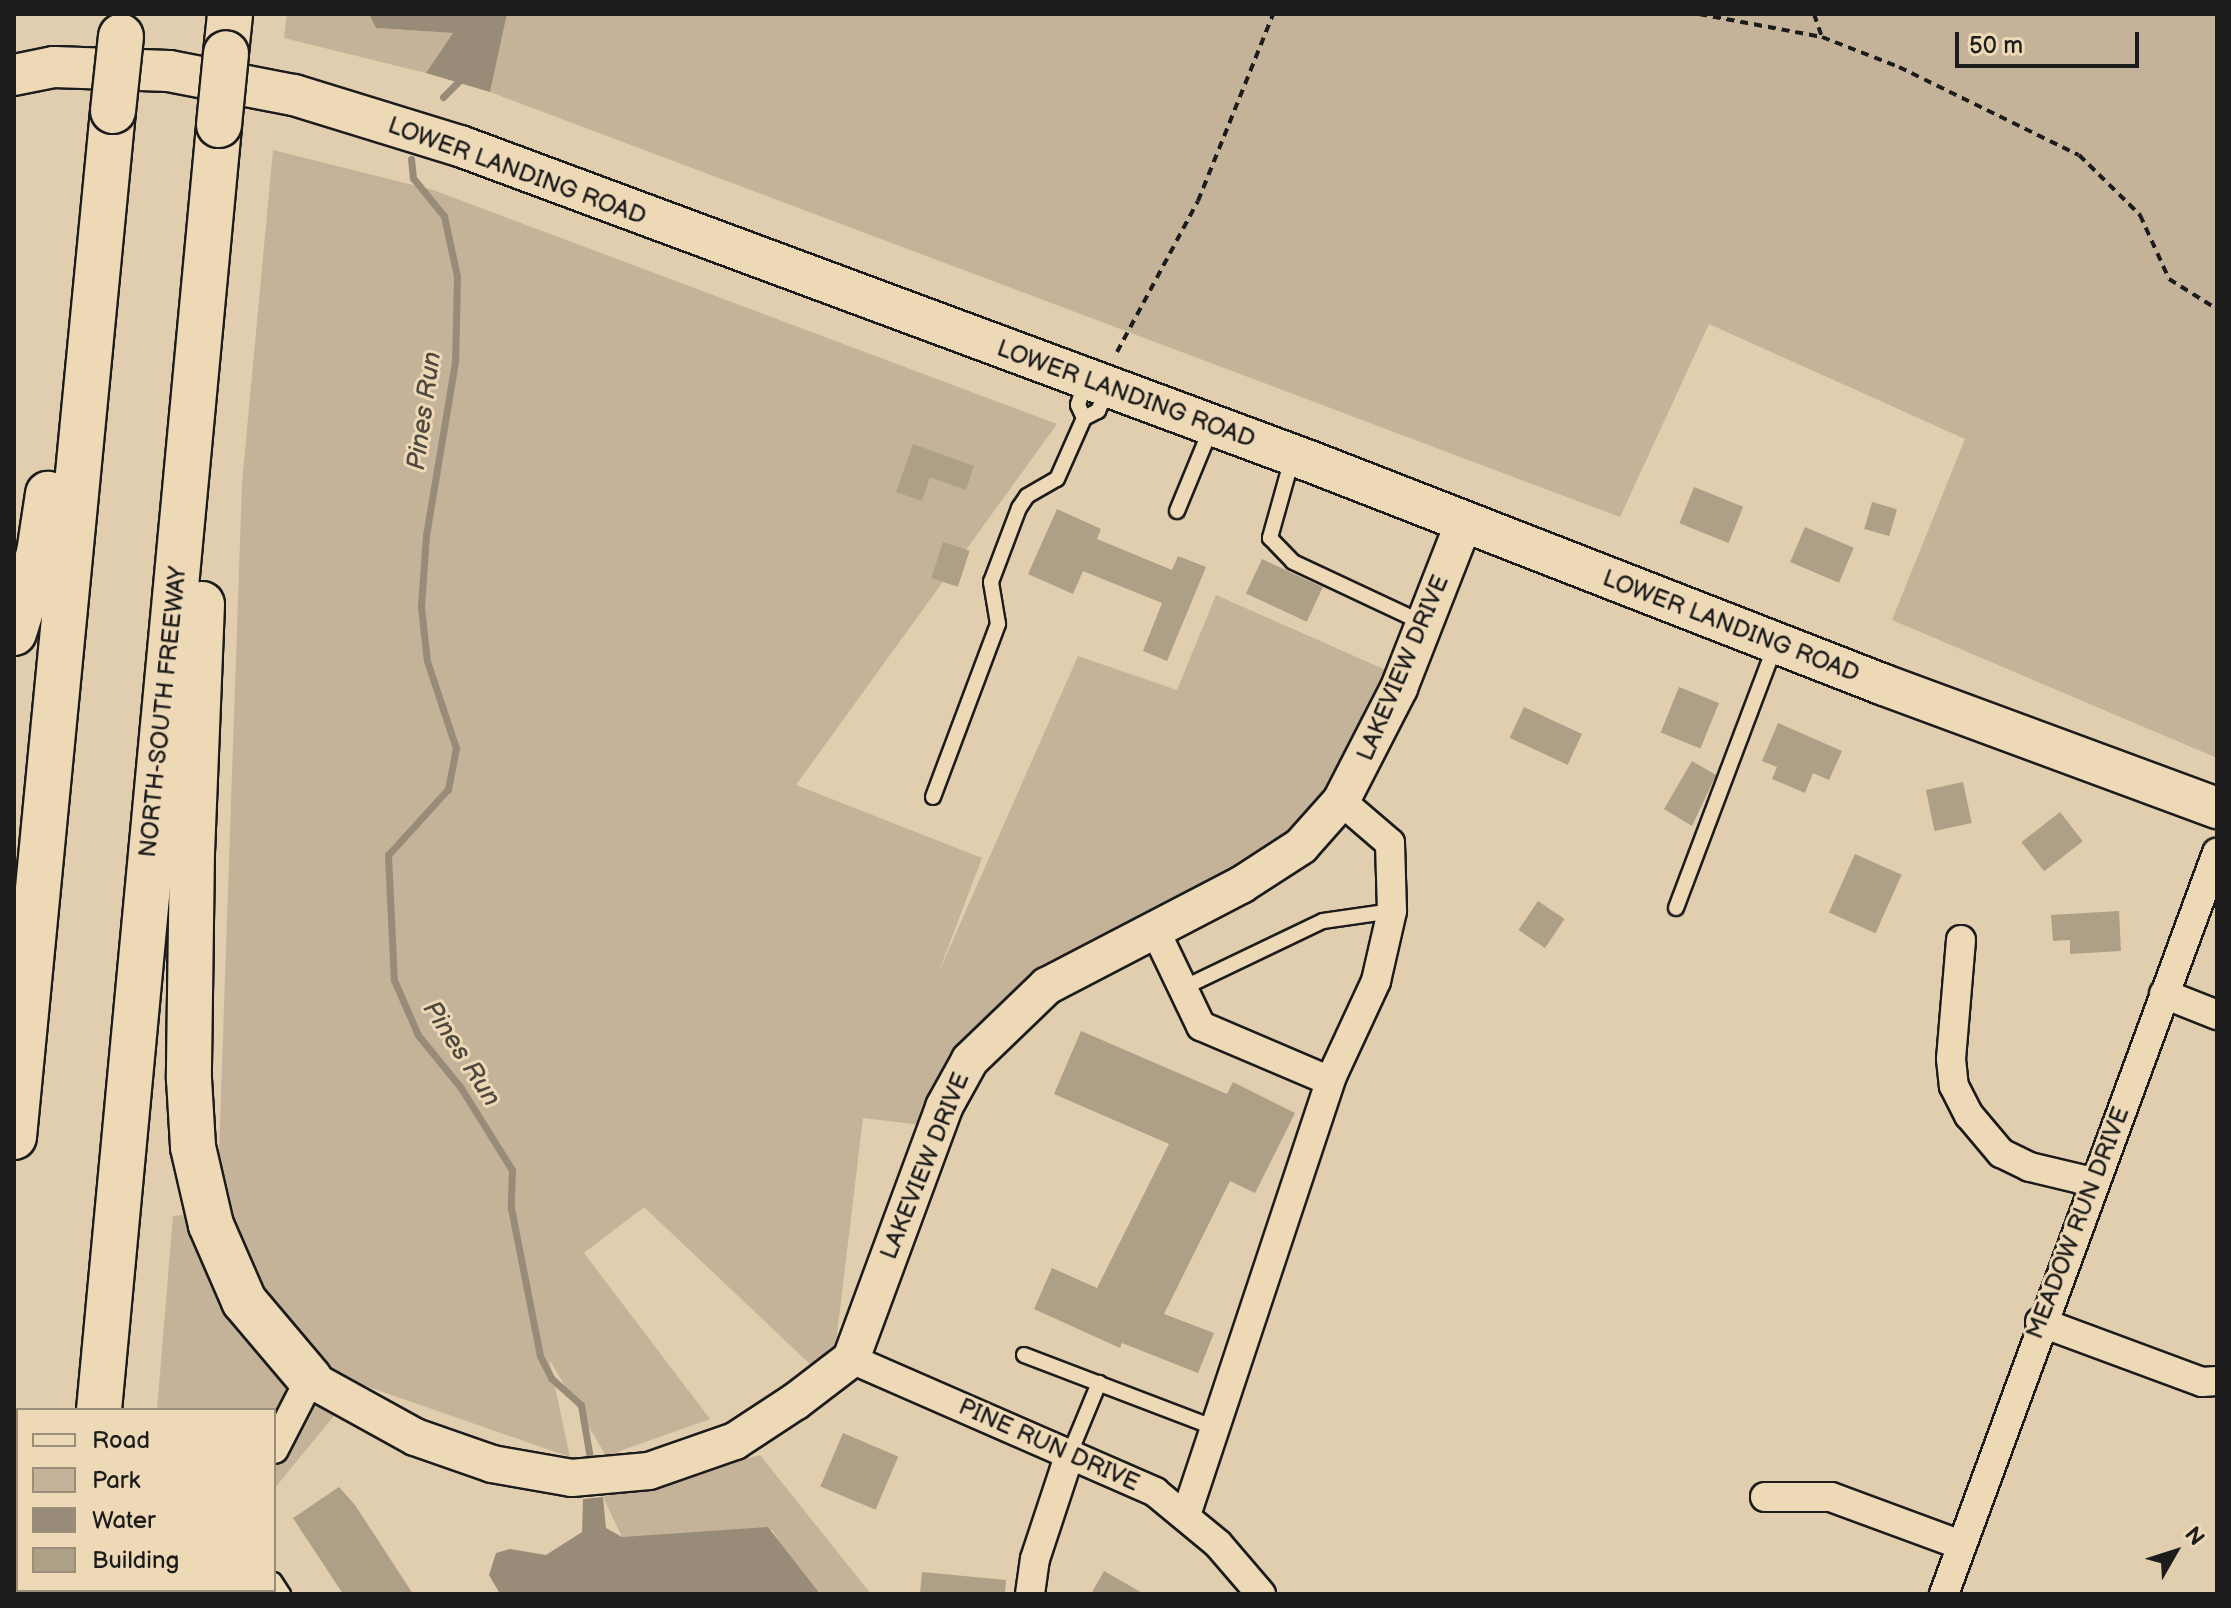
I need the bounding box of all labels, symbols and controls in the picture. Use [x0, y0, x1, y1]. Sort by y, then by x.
scale bar [1959, 16, 2143, 66]
text: 50 m [1969, 31, 2023, 60]
street label: LOWER LANDING ROAD [384, 111, 650, 231]
street label: LOWER LANDING ROAD [993, 334, 1259, 454]
water label: Pines Run [401, 350, 449, 472]
street label: LOWER LANDING ROAD [1599, 564, 1863, 688]
street label: NORTH-SOUTH FREEWAY [133, 565, 193, 859]
street label: LAKEVIEW DRIVE [1351, 571, 1455, 765]
water label: Pines Run [415, 995, 507, 1113]
street label: LAKEVIEW DRIVE [874, 1068, 976, 1264]
street label: MEADOW RUN DRIVE [2020, 1103, 2136, 1343]
street label: PINE RUN DRIVE [954, 1392, 1144, 1498]
legend [16, 1408, 276, 1592]
text: Road [92, 1426, 150, 1455]
text: Park [92, 1466, 140, 1495]
text: Water [92, 1506, 156, 1535]
north arrow [2135, 1512, 2215, 1592]
text: N [2178, 1522, 2210, 1552]
text: Building [92, 1546, 179, 1575]

